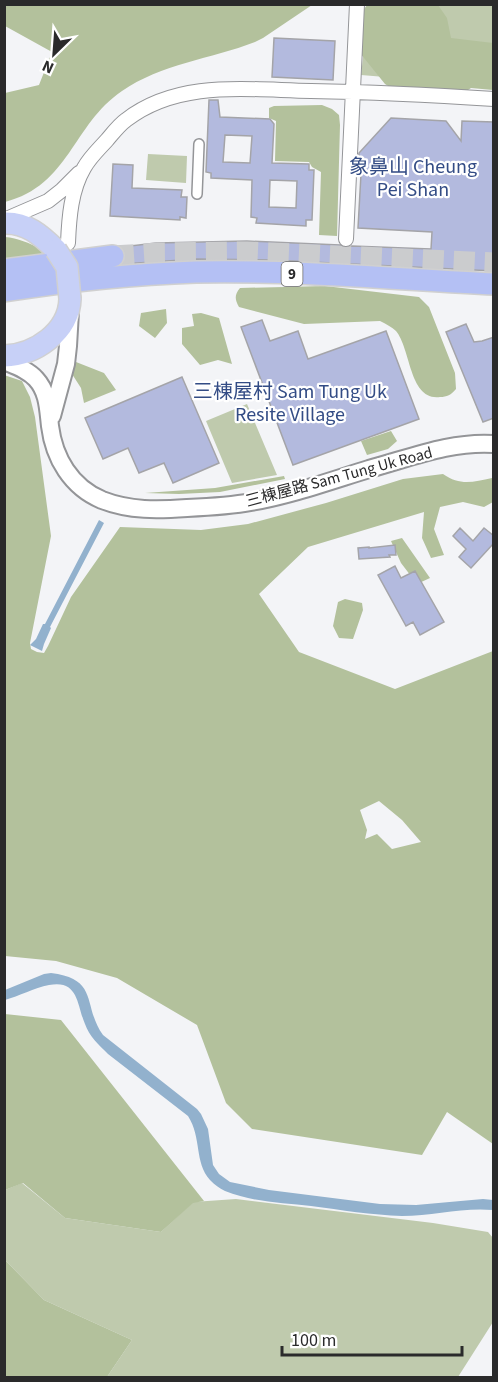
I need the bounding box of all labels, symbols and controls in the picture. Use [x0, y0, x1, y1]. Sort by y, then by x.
north arrow [24, 24, 84, 84]
text: N [39, 54, 58, 79]
district label: 象鼻山 Cheung Pei Shan [349, 153, 477, 204]
road number: 9 [282, 262, 302, 286]
district label: 三棟屋村 Sam Tung Uk Resite Village [193, 378, 387, 429]
street label: 三棟屋路 Sam Tung Uk Road [243, 441, 435, 513]
scale bar [282, 1319, 462, 1357]
text: 100 m [291, 1328, 336, 1353]

